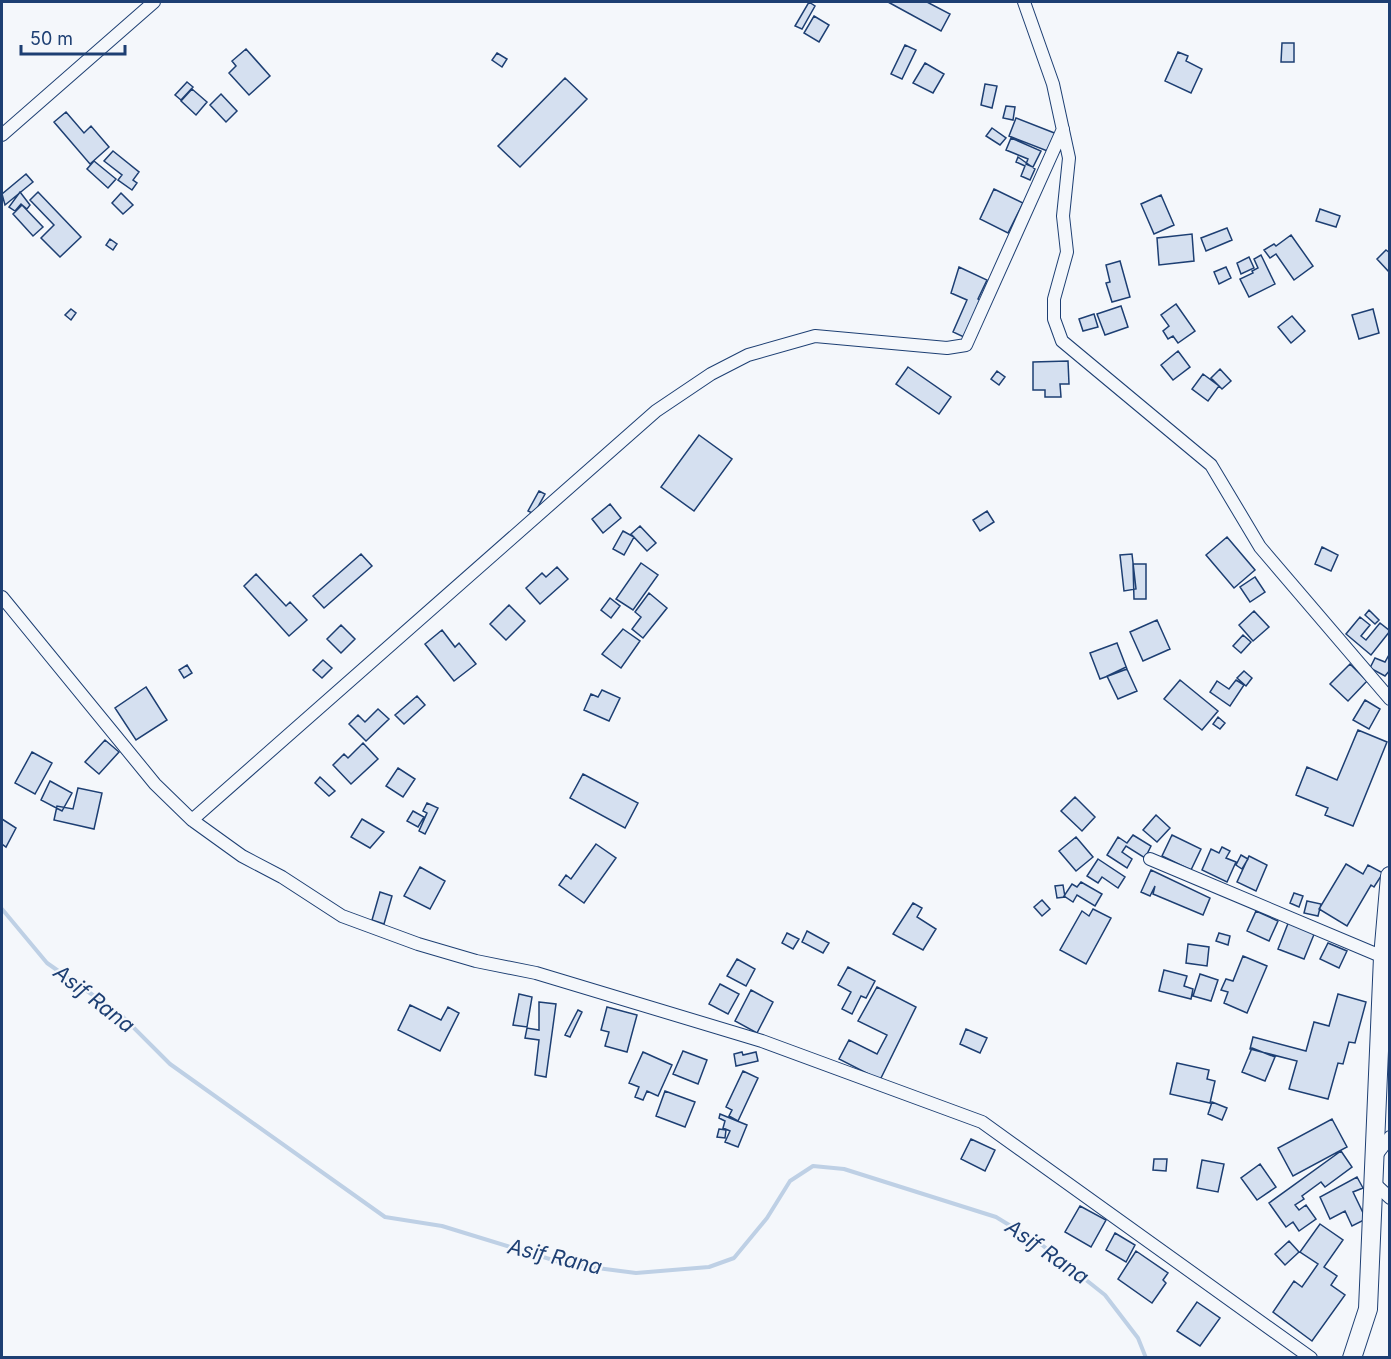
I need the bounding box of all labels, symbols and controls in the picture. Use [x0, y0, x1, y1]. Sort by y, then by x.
scale bar [21, 18, 124, 56]
text: 50 m [30, 28, 73, 49]
water label: Asif Rana [48, 959, 140, 1038]
water label: Asif Rana [1000, 1213, 1094, 1289]
water label: Asif Rana [505, 1233, 605, 1279]

